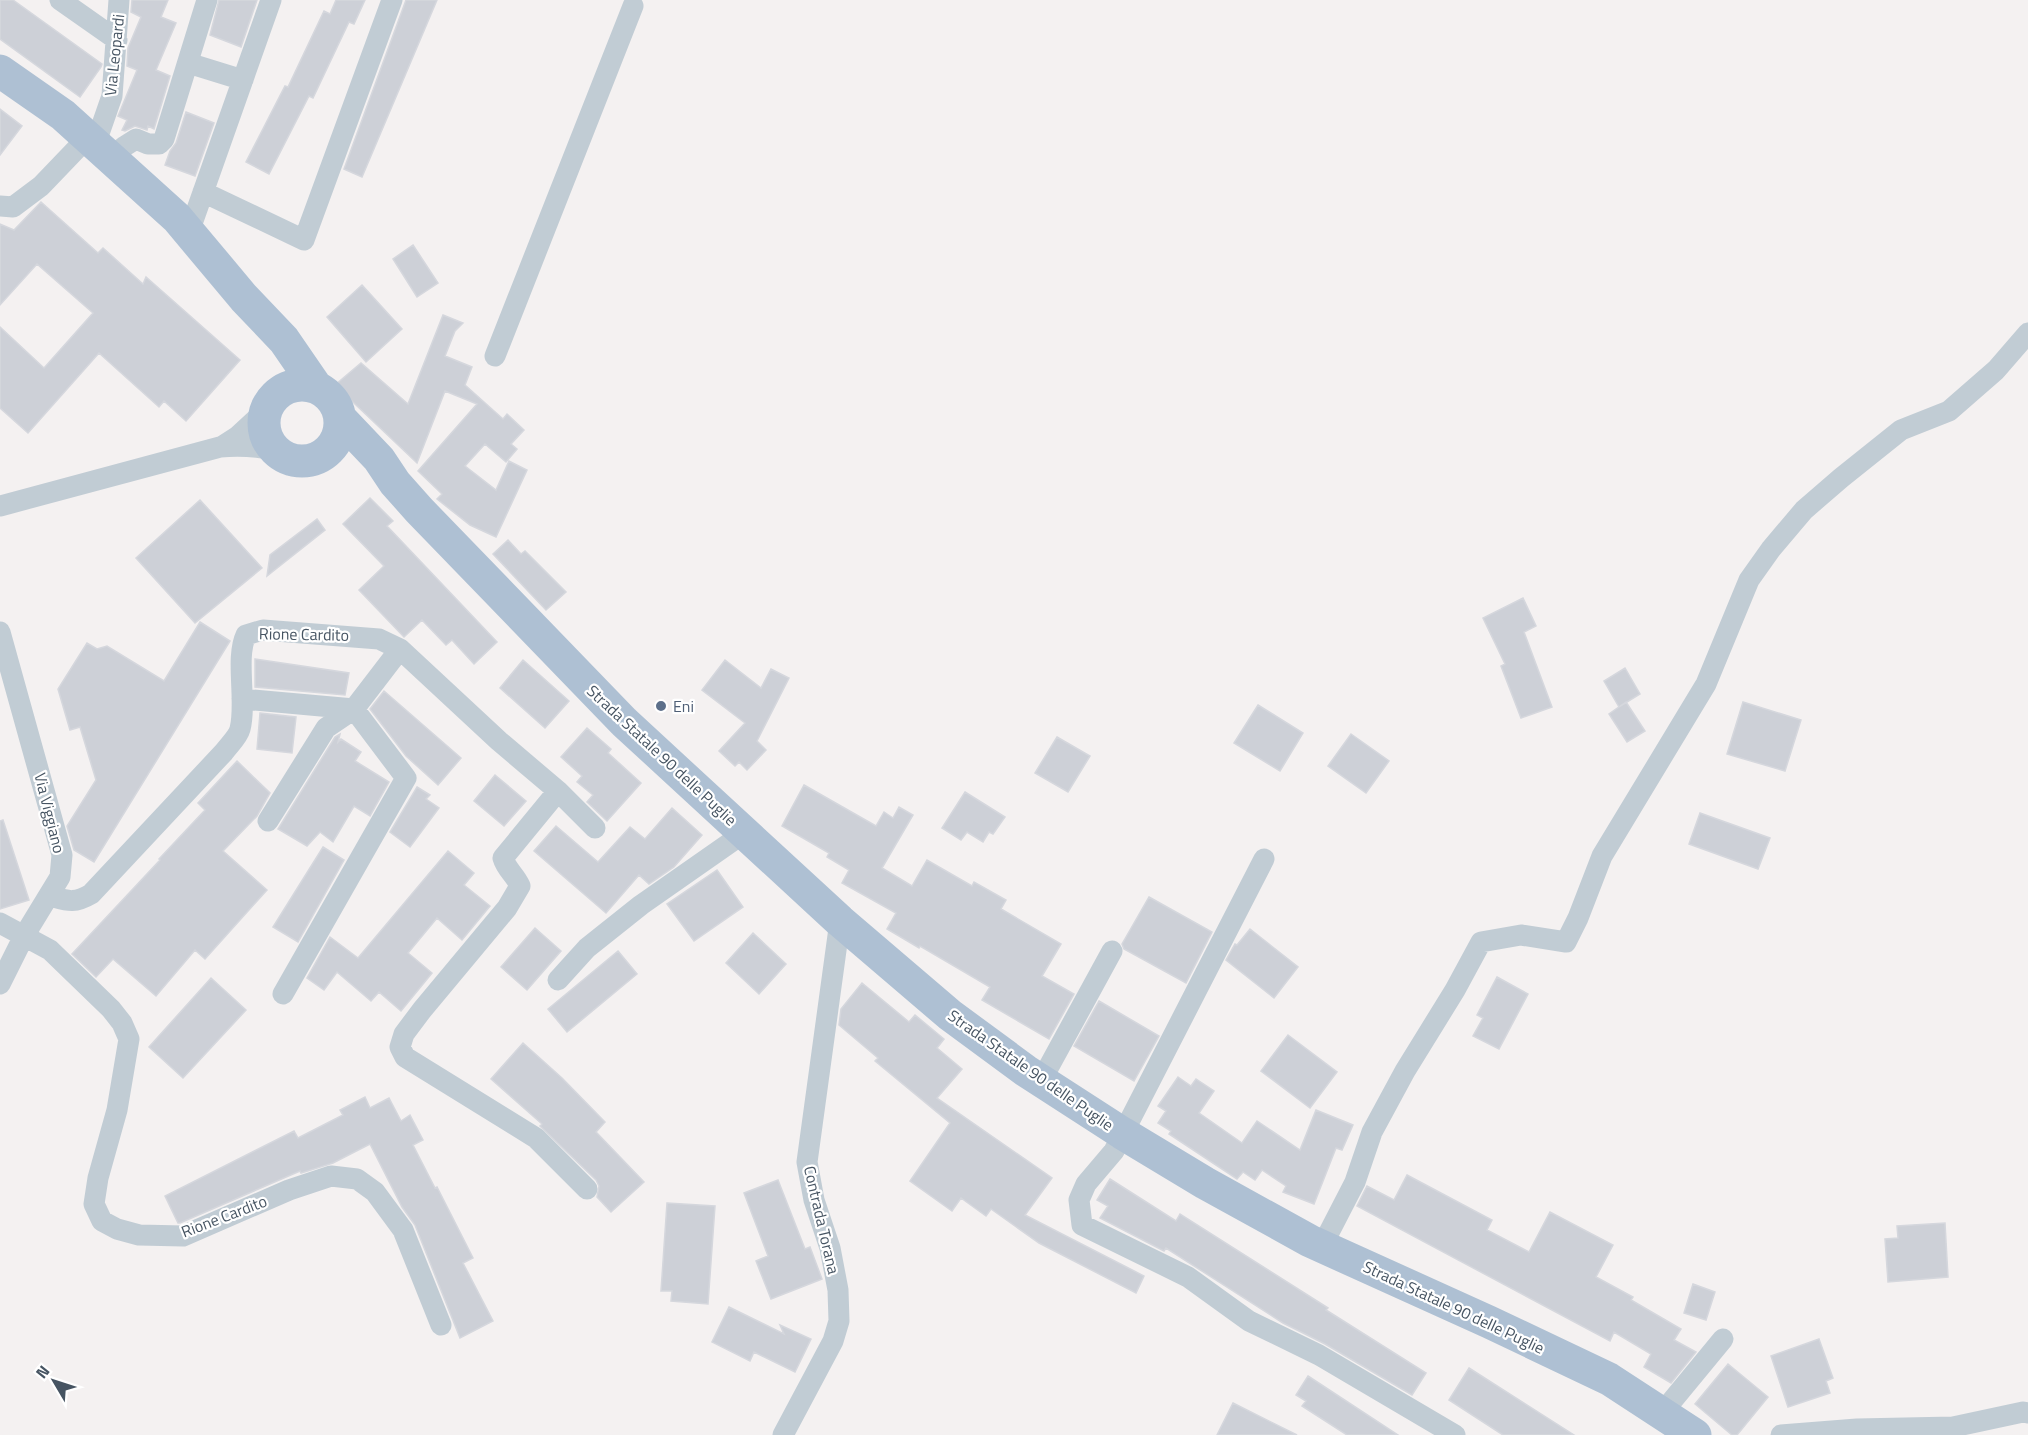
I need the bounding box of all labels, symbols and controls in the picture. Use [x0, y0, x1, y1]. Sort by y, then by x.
street label: Via Leopardi [98, 13, 130, 97]
street label: Rione Cardito [259, 621, 349, 647]
street label: Strada Statale 90 delle Puglie [582, 679, 742, 831]
place label: Eni [673, 694, 694, 718]
marker: Eni [654, 699, 668, 713]
street label: Via Viggiano [28, 770, 72, 856]
street label: Strada Statale 90 delle Puglie [943, 1004, 1119, 1136]
street label: Contrada Torana [798, 1164, 846, 1276]
street label: Rione Cardito [178, 1189, 270, 1243]
street label: Strada Statale 90 delle Puglie [1360, 1254, 1548, 1360]
north arrow [24, 1351, 84, 1411]
text: N [30, 1360, 55, 1383]

